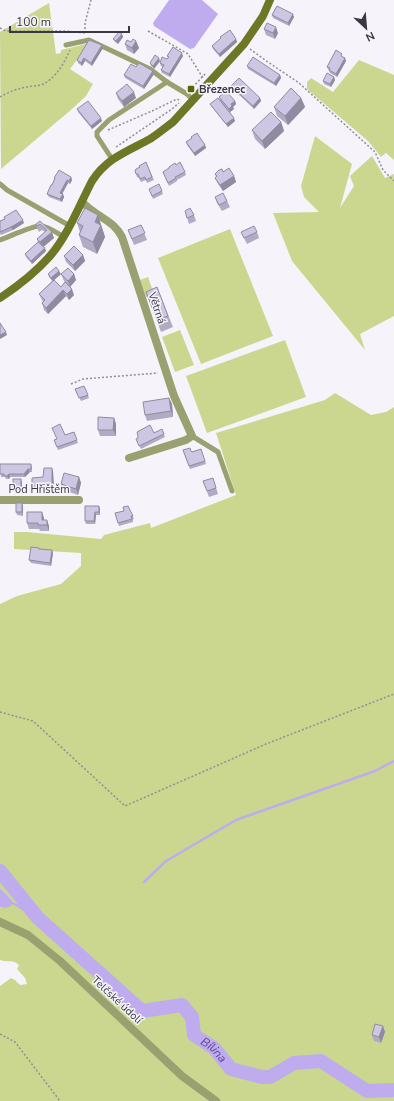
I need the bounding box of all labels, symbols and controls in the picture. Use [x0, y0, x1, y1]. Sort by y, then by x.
scale bar [10, 8, 129, 34]
north arrow [346, 8, 386, 48]
text: 100 m [16, 14, 51, 30]
text: N [363, 28, 377, 45]
place label: Březenec [199, 82, 246, 97]
marker: Březenec [186, 84, 196, 94]
street label: Větrná [144, 289, 169, 326]
street label: Pod Hřištěm [8, 482, 70, 497]
street label: Telčské údolí [89, 973, 146, 1028]
water label: Bílina [198, 1033, 230, 1066]

